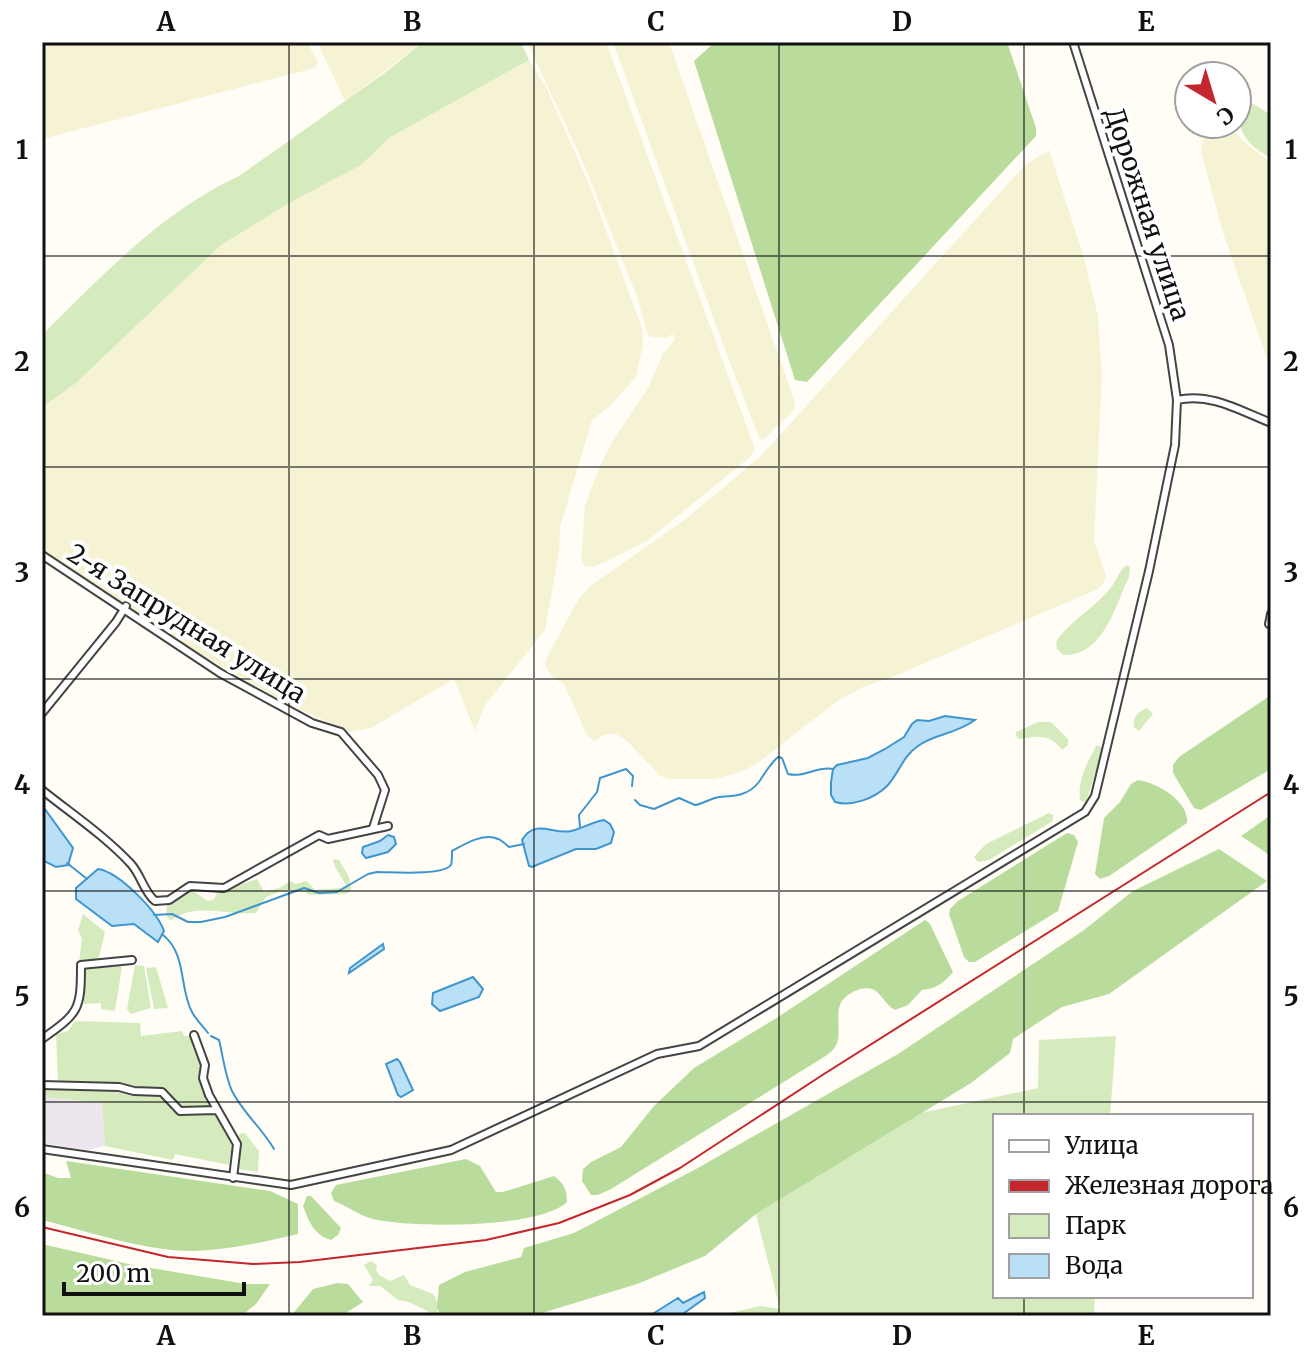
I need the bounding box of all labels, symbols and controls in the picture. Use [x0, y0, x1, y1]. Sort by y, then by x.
text: A [156, 5, 176, 38]
text: B [403, 5, 421, 38]
text: C [647, 5, 665, 38]
text: D [892, 5, 912, 38]
text: E [1138, 5, 1155, 38]
north arrow [1173, 60, 1253, 140]
text: С [1211, 100, 1240, 131]
street label: Дорожная улица [1098, 104, 1198, 325]
text: 1 [16, 133, 28, 166]
text: 1 [1285, 133, 1297, 166]
text: 2 [14, 345, 30, 378]
text: 2 [1283, 345, 1299, 378]
street label: 2-я Запрудная улица [62, 536, 312, 710]
text: 3 [15, 556, 29, 589]
text: 3 [1284, 556, 1298, 589]
text: 4 [14, 768, 31, 801]
text: 4 [1283, 768, 1300, 801]
text: 5 [14, 980, 30, 1013]
text: 5 [1283, 980, 1299, 1013]
legend [993, 1114, 1253, 1298]
text: Улица [1064, 1130, 1139, 1161]
text: Железная дорога [1065, 1170, 1273, 1201]
text: 6 [14, 1191, 30, 1224]
text: 6 [1283, 1191, 1299, 1224]
text: Парк [1065, 1210, 1126, 1241]
scale bar [64, 1246, 244, 1296]
text: Вода [1065, 1250, 1123, 1281]
text: 200 m [76, 1258, 151, 1289]
text: A [156, 1319, 176, 1352]
text: B [403, 1319, 421, 1352]
text: C [647, 1319, 665, 1352]
text: D [892, 1319, 912, 1352]
text: E [1138, 1319, 1155, 1352]

